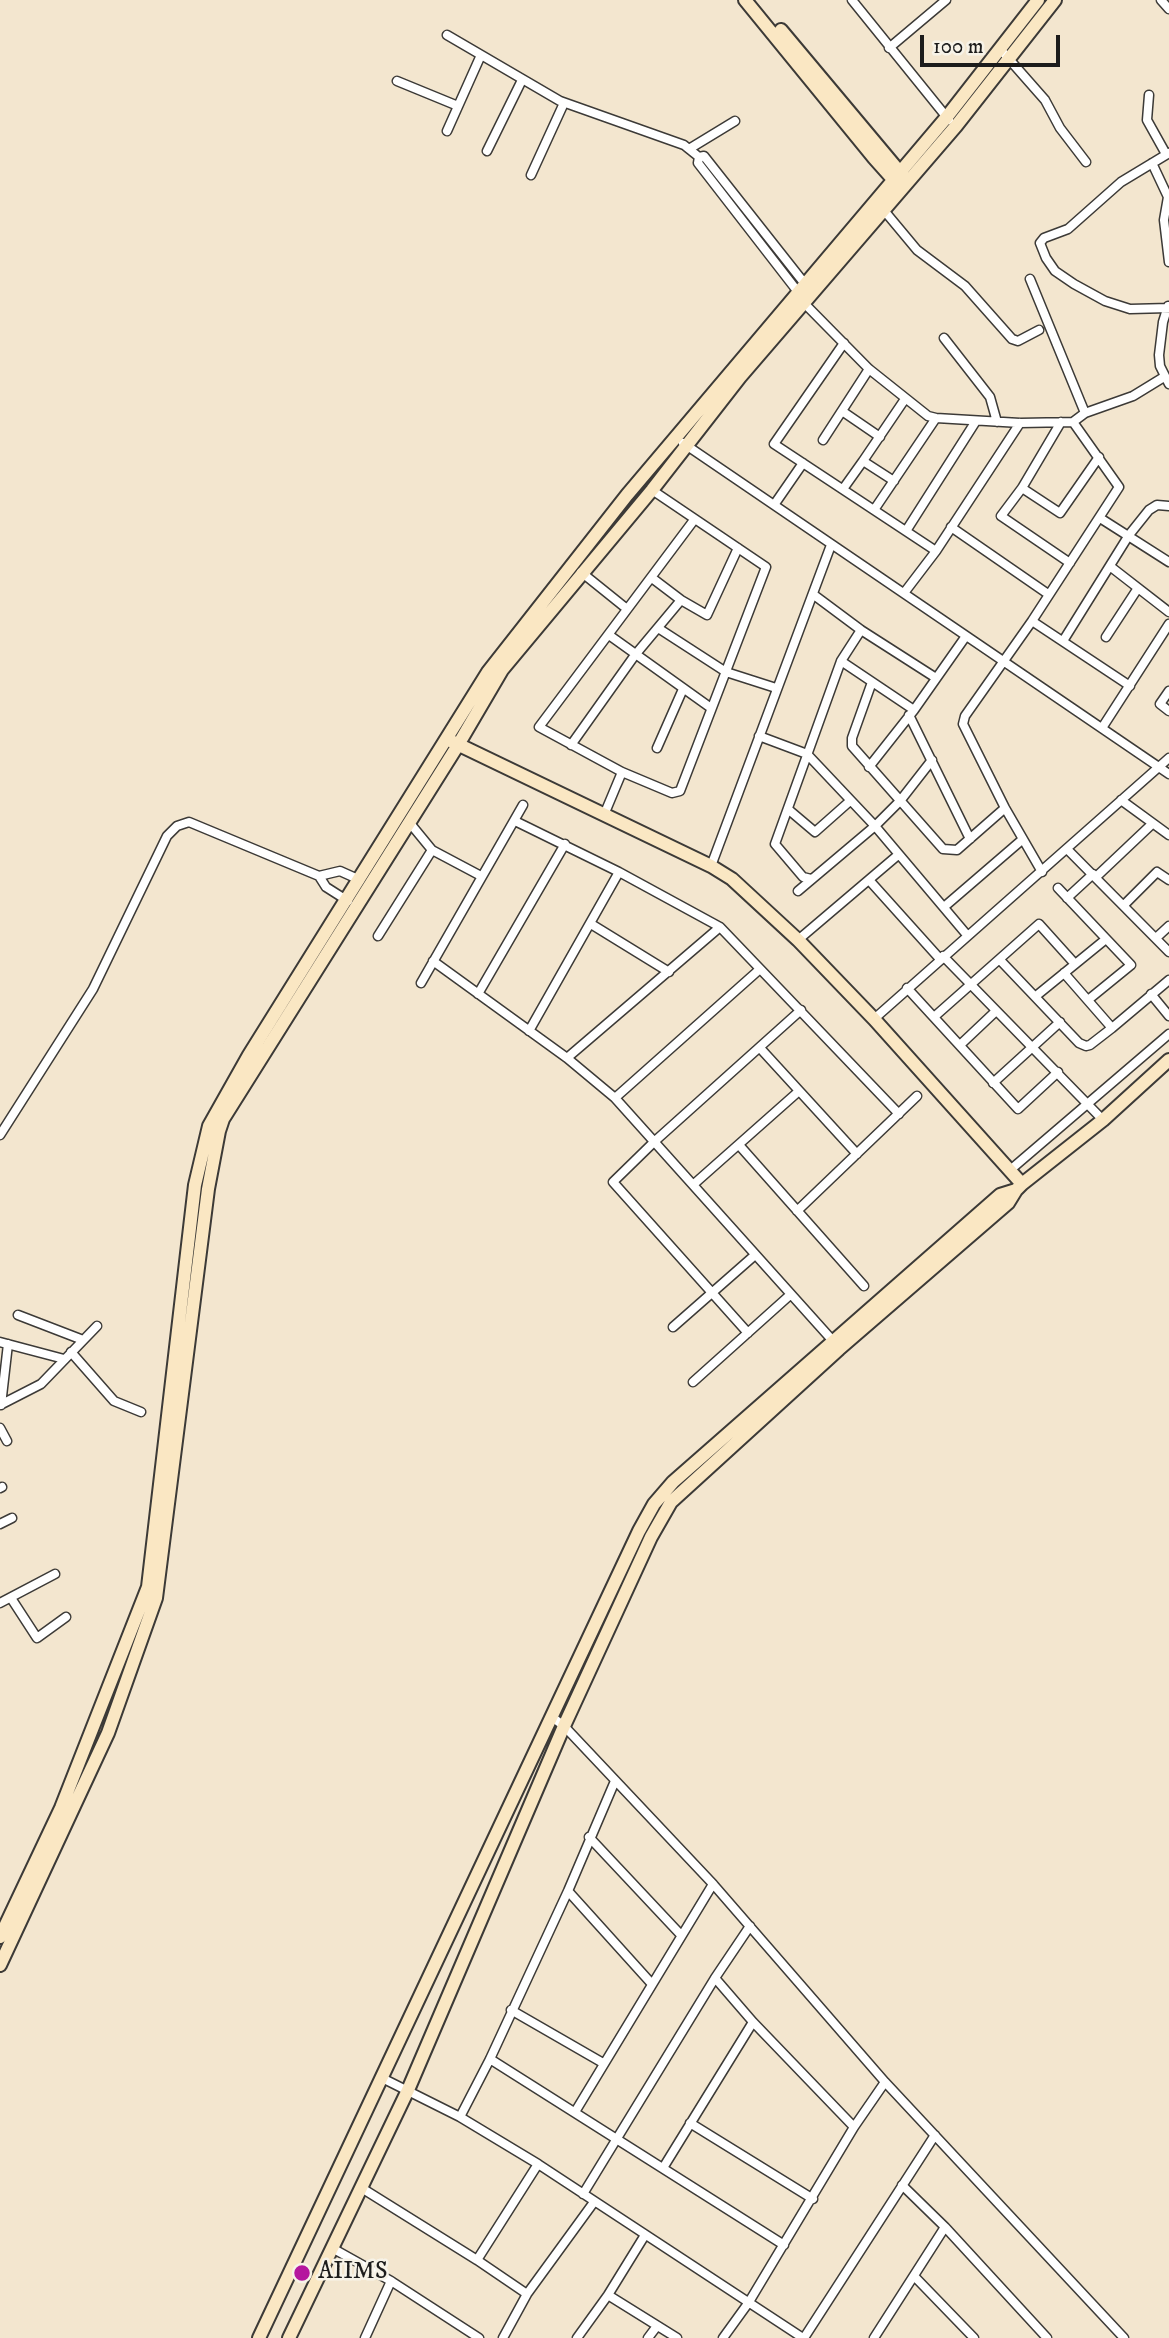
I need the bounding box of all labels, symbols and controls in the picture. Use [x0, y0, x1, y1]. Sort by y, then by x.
scale bar [924, 21, 1064, 65]
text: 100 m [933, 34, 984, 60]
place label: AIIMS [318, 2259, 388, 2287]
marker: AIIMS [292, 2263, 312, 2283]

